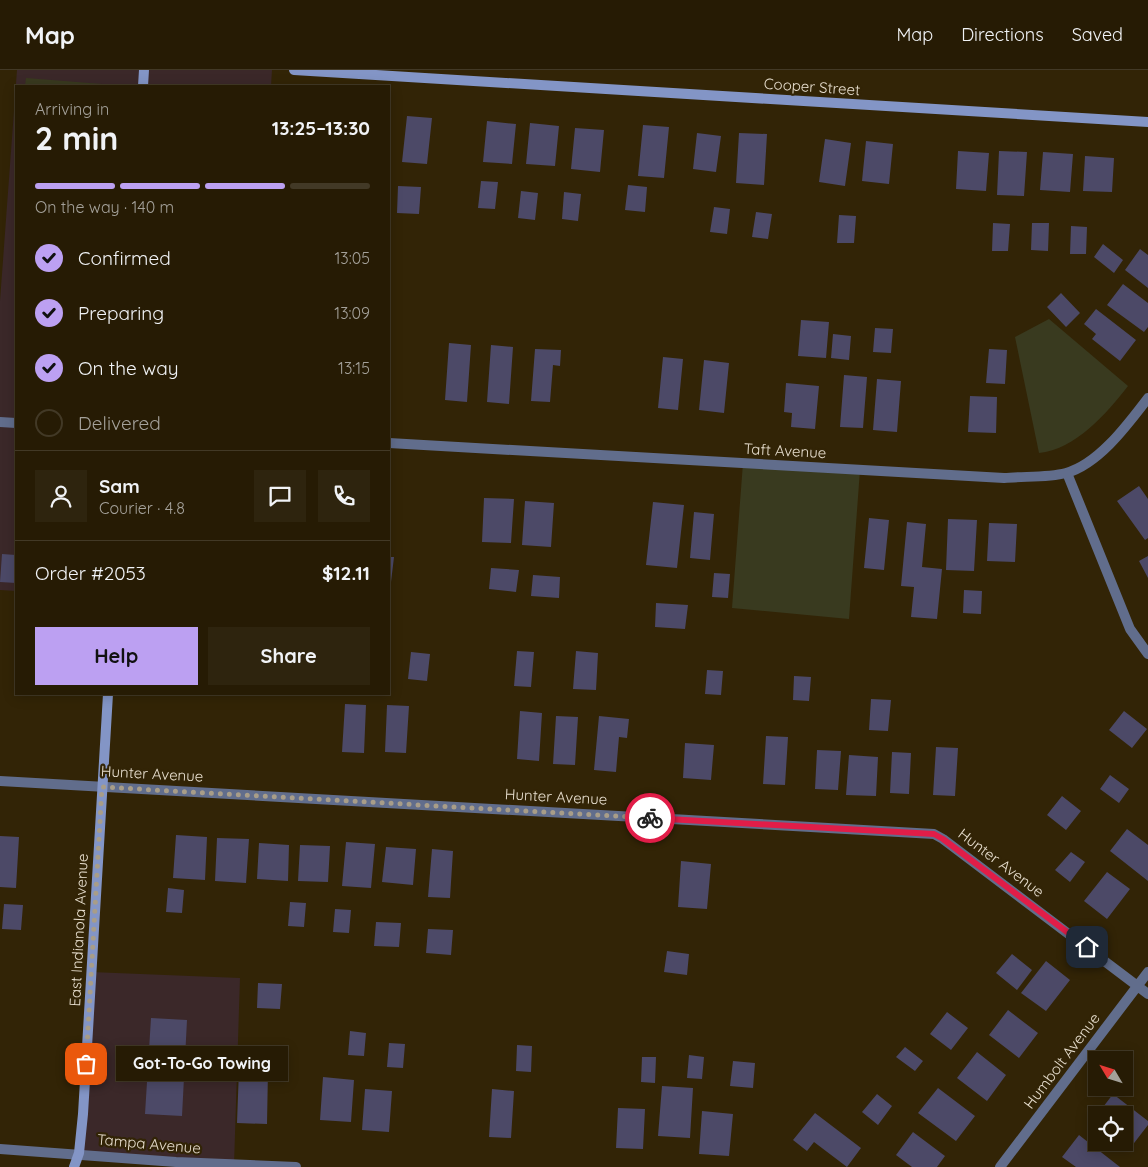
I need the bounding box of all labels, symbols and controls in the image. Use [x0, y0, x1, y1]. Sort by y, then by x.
text: Map [25, 20, 75, 50]
text: Map [896, 23, 933, 46]
text: Directions [961, 23, 1044, 46]
text: Saved [1072, 23, 1123, 46]
street label: Cooper Street [763, 74, 861, 99]
text: Arriving in [35, 99, 109, 119]
text: 13:25–13:30 [272, 116, 370, 140]
text: 2 min [35, 118, 118, 158]
text: On the way · 140 m [35, 197, 174, 217]
icon: check [35, 244, 63, 272]
text: Confirmed [78, 246, 171, 270]
text: 13:05 [334, 248, 370, 268]
icon: check [35, 299, 63, 327]
text: Preparing [78, 301, 164, 325]
text: 13:09 [334, 303, 370, 323]
icon: check [35, 354, 63, 382]
text: On the way [78, 356, 179, 380]
text: 13:15 [338, 358, 370, 378]
text: Delivered [78, 411, 161, 435]
street label: Taft Avenue [743, 439, 827, 462]
button: person [35, 470, 87, 522]
button: chat [254, 470, 306, 522]
button: phone [318, 470, 370, 522]
text: Sam [99, 474, 140, 498]
text: Courier · 4.8 [99, 498, 185, 518]
text: Order #2053 [35, 561, 146, 585]
text: $12.11 [322, 561, 370, 585]
button: Help [35, 627, 198, 685]
button: Share [208, 627, 370, 685]
street label: Hunter Avenue [100, 761, 204, 786]
street label: Hunter Avenue [504, 784, 608, 809]
courier [625, 793, 675, 843]
icon: bike [636, 804, 664, 832]
street label: Hunter Avenue [955, 824, 1048, 901]
street label: East Indianola Avenue [65, 853, 92, 1007]
pin [1066, 926, 1108, 968]
icon: home [1073, 933, 1101, 961]
street label: Humbolt Avenue [1019, 1009, 1104, 1112]
pin [65, 1043, 107, 1085]
callout: Got-To-Go Towing [116, 1046, 288, 1082]
icon: bag [72, 1050, 100, 1078]
north arrow [1088, 1051, 1132, 1096]
map controls [1088, 1051, 1133, 1151]
text: Got-To-Go Towing [133, 1053, 271, 1073]
button: locate [1088, 1106, 1133, 1151]
street label: Tampa Avenue [96, 1130, 202, 1157]

